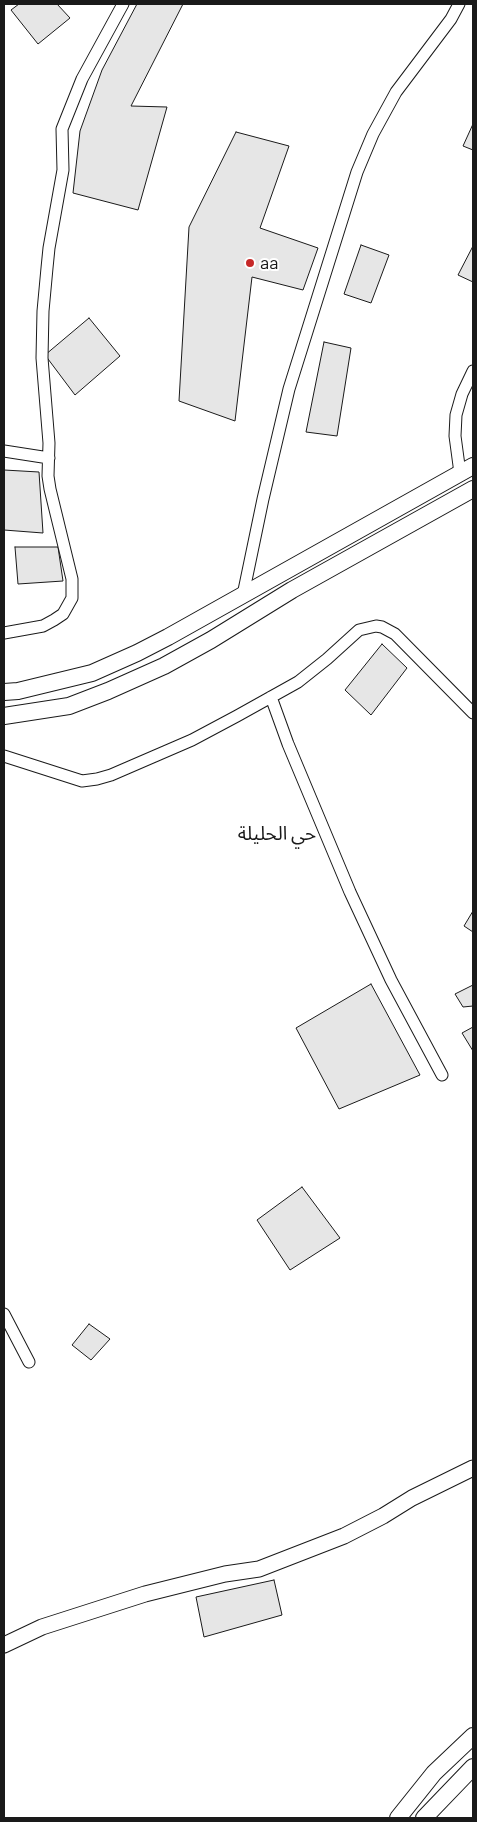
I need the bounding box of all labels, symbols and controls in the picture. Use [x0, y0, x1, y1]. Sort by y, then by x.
place label: aa [260, 252, 278, 274]
marker: aa [244, 257, 256, 269]
district label: حي الحليلة [238, 823, 316, 845]

